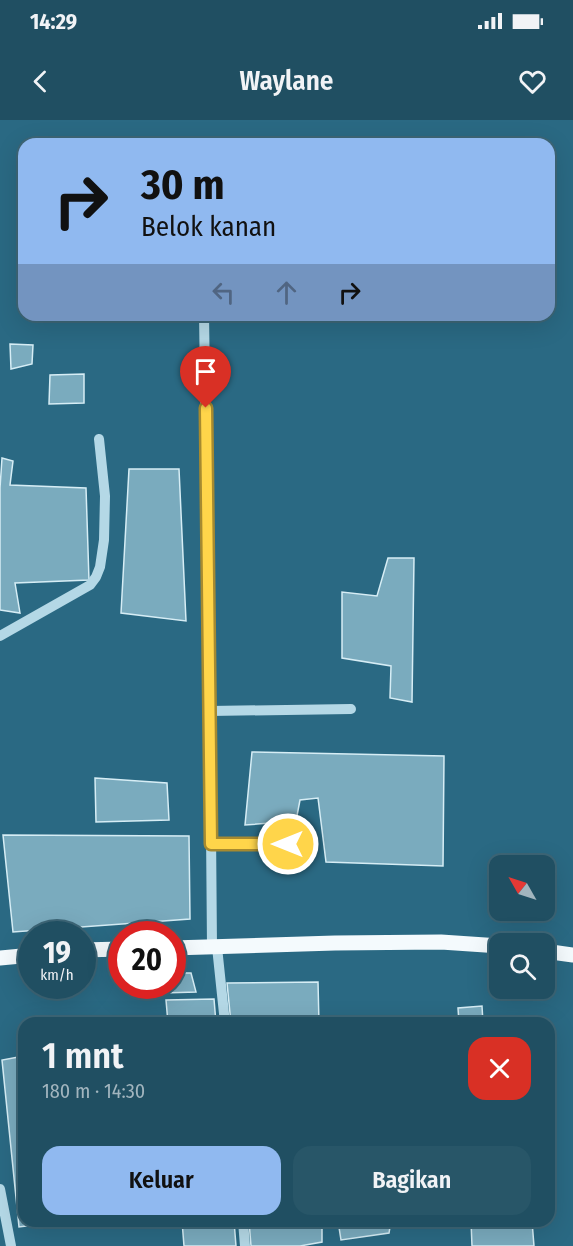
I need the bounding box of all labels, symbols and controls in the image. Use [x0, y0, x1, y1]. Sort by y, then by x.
text: 14:29 [30, 8, 77, 35]
icon: back [24, 65, 57, 98]
text: Waylane [240, 65, 333, 97]
icon: heart [516, 65, 549, 98]
text: 30 m [141, 160, 225, 210]
icon: right [42, 162, 120, 240]
text: Belok kanan [141, 211, 276, 243]
icon: left [207, 276, 240, 309]
icon: ahead [270, 276, 303, 309]
icon: right [333, 276, 366, 309]
pin [180, 346, 231, 408]
icon: arrive [189, 355, 222, 388]
position arrow [256, 812, 320, 876]
north arrow [489, 855, 555, 921]
map controls [489, 855, 555, 999]
speed limit sign: 20 [108, 921, 186, 999]
button: search [489, 933, 555, 999]
text: 19 [43, 935, 71, 971]
text: km/h [40, 966, 74, 984]
text: 1 mnt [42, 1034, 124, 1078]
button: close [468, 1037, 531, 1100]
text: 180 m · 14:30 [42, 1079, 145, 1103]
button: Keluar [42, 1146, 281, 1215]
button: Bagikan [293, 1146, 531, 1215]

